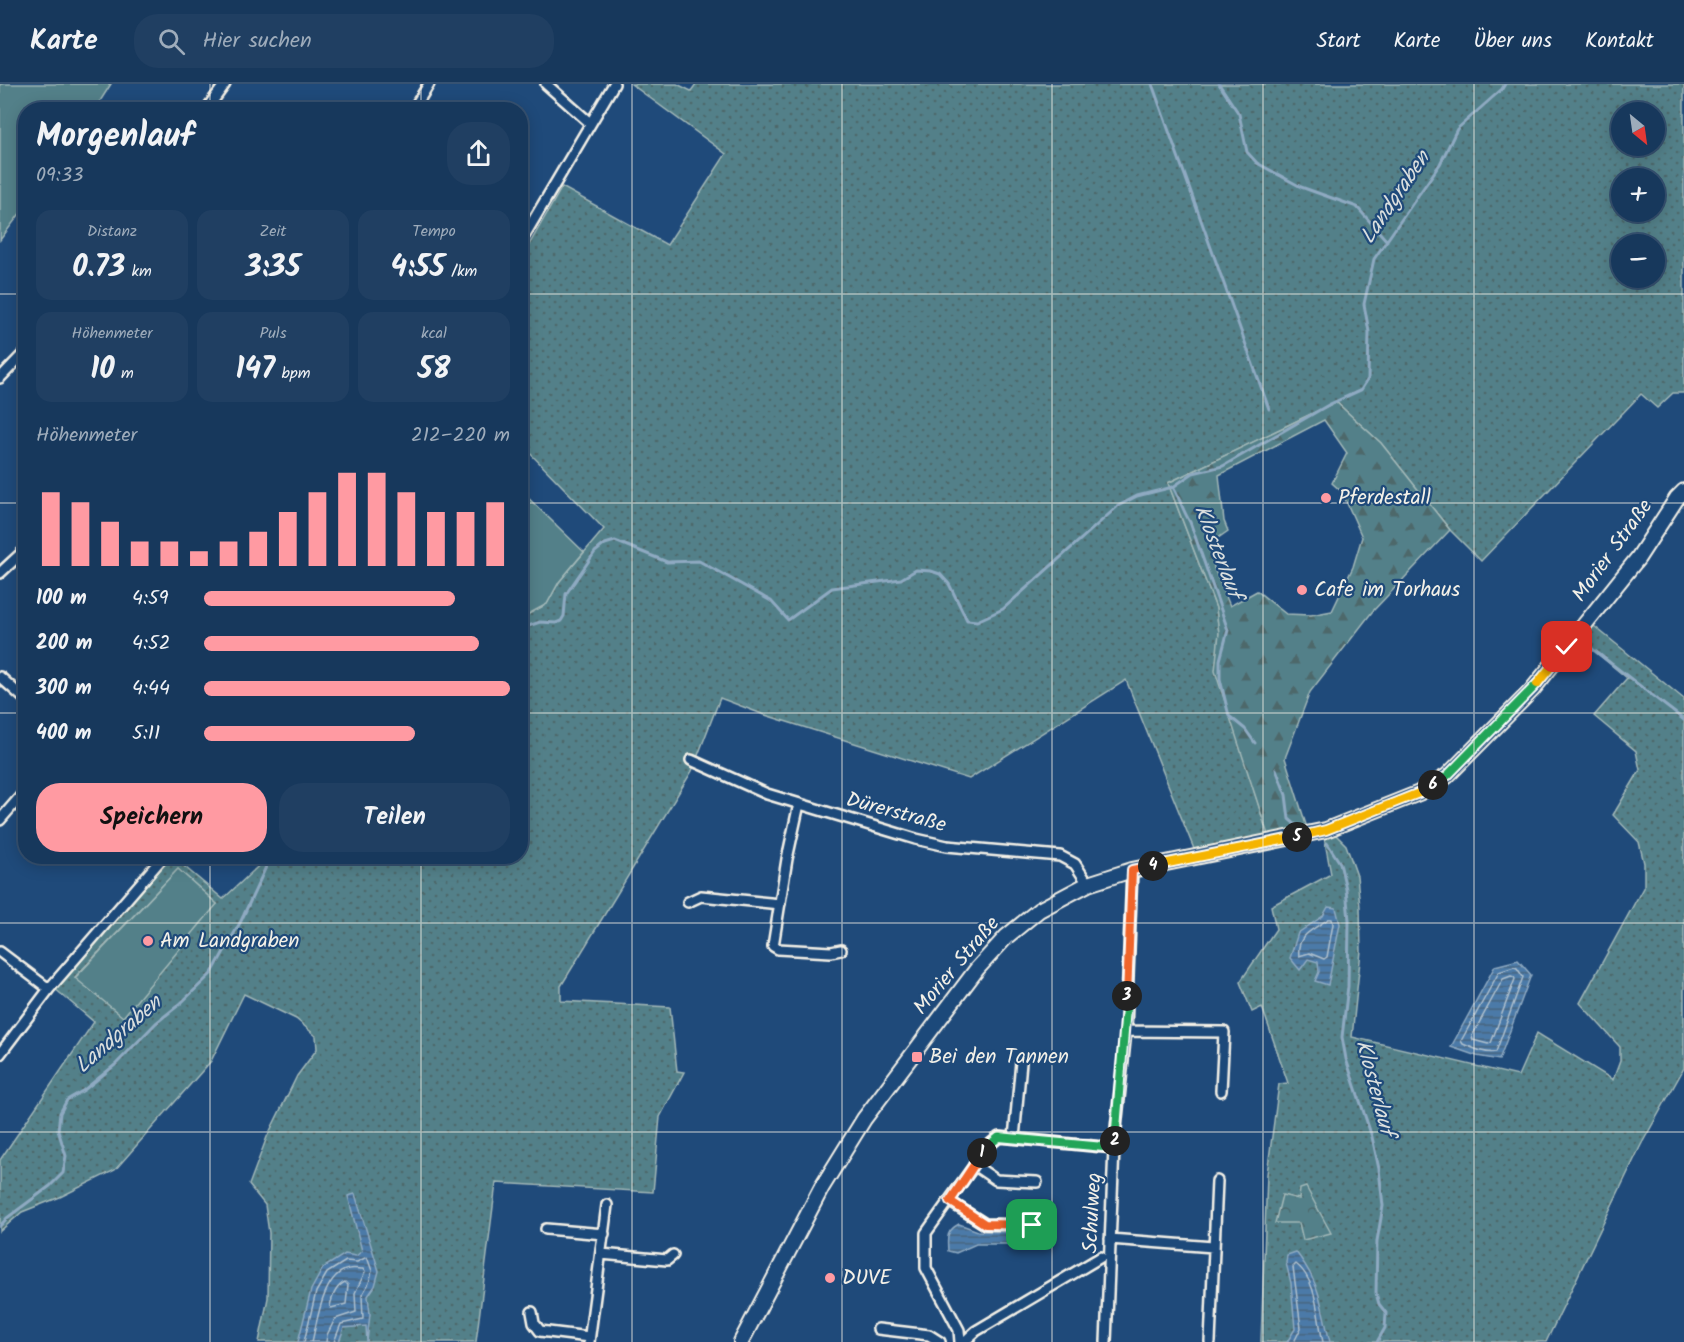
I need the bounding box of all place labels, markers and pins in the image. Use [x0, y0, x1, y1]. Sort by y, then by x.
place label: Pferdestall [1338, 482, 1431, 515]
marker: Pferdestall [1319, 491, 1333, 505]
place label: Cafe im Torhaus [1314, 574, 1460, 607]
marker: Cafe im Torhaus [1295, 583, 1309, 597]
pin [1541, 621, 1592, 672]
pin: 6 [1418, 770, 1448, 800]
pin: 5 [1282, 822, 1312, 852]
pin: 4 [1138, 851, 1168, 881]
place label: Am Landgraben [160, 925, 299, 958]
marker: Am Landgraben [141, 934, 155, 948]
pin: 3 [1112, 981, 1142, 1011]
place label: Bei den Tannen [929, 1041, 1069, 1074]
marker: Bei den Tannen [910, 1050, 924, 1064]
pin: 2 [1100, 1126, 1130, 1156]
pin: 1 [967, 1138, 997, 1168]
pin [1006, 1199, 1057, 1250]
place label: DUVE [842, 1262, 892, 1295]
marker: DUVE [823, 1271, 837, 1285]

